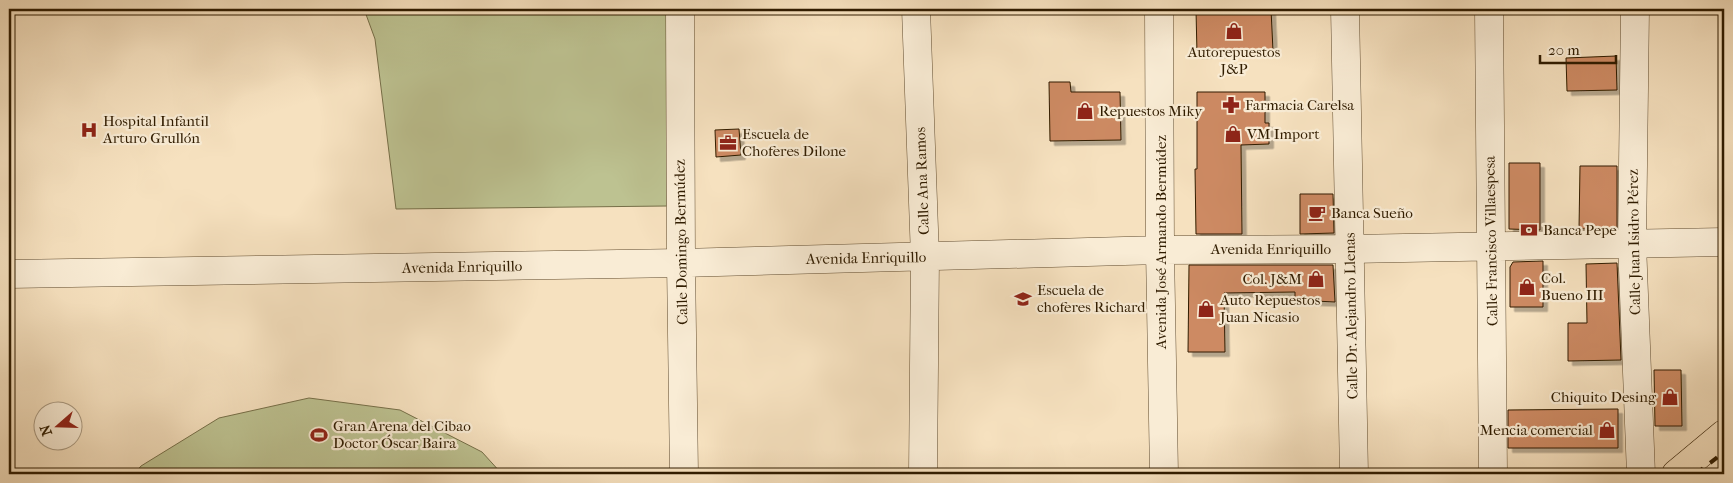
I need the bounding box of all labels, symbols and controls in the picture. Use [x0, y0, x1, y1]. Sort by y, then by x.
shop icon: Autorepuestos J&P [1224, 21, 1244, 41]
scale bar [1540, 32, 1617, 64]
text: 20 m [1548, 41, 1580, 59]
place label: Autorepuestos J&P [1187, 43, 1281, 78]
pharmacy icon: Farmacia Carelsa [1221, 95, 1241, 115]
place label: Farmacia Carelsa [1245, 96, 1355, 114]
shop icon: Repuestos Miky [1075, 101, 1095, 121]
place label: Repuestos Miky [1099, 102, 1203, 120]
place label: Hospital Infantil Arturo Grullón [102, 112, 209, 147]
hospital icon: Hospital Infantil Arturo Grullón [79, 120, 99, 140]
shop icon: VM Import [1223, 124, 1243, 144]
place label: Escuela de Choferes Dilone [742, 125, 847, 160]
place label: VM Import [1246, 125, 1320, 143]
street label: Calle Ana Ramos [911, 126, 933, 235]
office icon: Escuela de Choferes Dilone [718, 133, 738, 153]
street label: Avenida José Armando Bermúdez [1152, 135, 1170, 350]
street label: Calle Francisco Villaespesa [1480, 155, 1501, 326]
street label: Calle Domingo Bermúdez [671, 159, 691, 325]
street label: Calle Juan Isidro Pérez [1624, 168, 1644, 315]
cafe icon: Banca Sueño [1307, 203, 1327, 223]
place label: Banca Sueño [1331, 204, 1413, 222]
bank icon: Banca Pepe [1519, 220, 1539, 240]
place label: Banca Pepe [1543, 221, 1617, 239]
street label: Calle Dr. Alejandro Llenas [1341, 232, 1361, 400]
street label: Avenida Enriquillo [1210, 240, 1332, 258]
street label: Avenida Enriquillo [805, 248, 927, 268]
street label: Avenida Enriquillo [401, 257, 523, 277]
shop icon: Col. J&M [1306, 269, 1326, 289]
place label: Col. Bueno III [1541, 269, 1604, 304]
place label: Col. J&M [1242, 270, 1302, 288]
shop icon: Col. Bueno III [1517, 277, 1537, 297]
place label: Escuela de choferes Richard [1037, 281, 1146, 316]
school or university icon: Escuela de choferes Richard [1013, 289, 1033, 309]
place label: Auto Repuestos Juan Nicasio [1219, 291, 1321, 326]
shop icon: Auto Repuestos Juan Nicasio [1196, 299, 1216, 319]
shop icon: Chiquito Desing [1660, 387, 1680, 407]
place label: Chiquito Desing [1551, 388, 1657, 406]
north arrow [32, 400, 82, 450]
place label: Gran Arena del Cibao Doctor Óscar Baira [333, 417, 471, 452]
shop icon: Mencia comercial [1597, 420, 1617, 440]
place label: Mencia comercial [1480, 421, 1593, 439]
text: N [36, 422, 56, 438]
sports icon: Gran Arena del Cibao Doctor Óscar Baira [309, 425, 329, 445]

